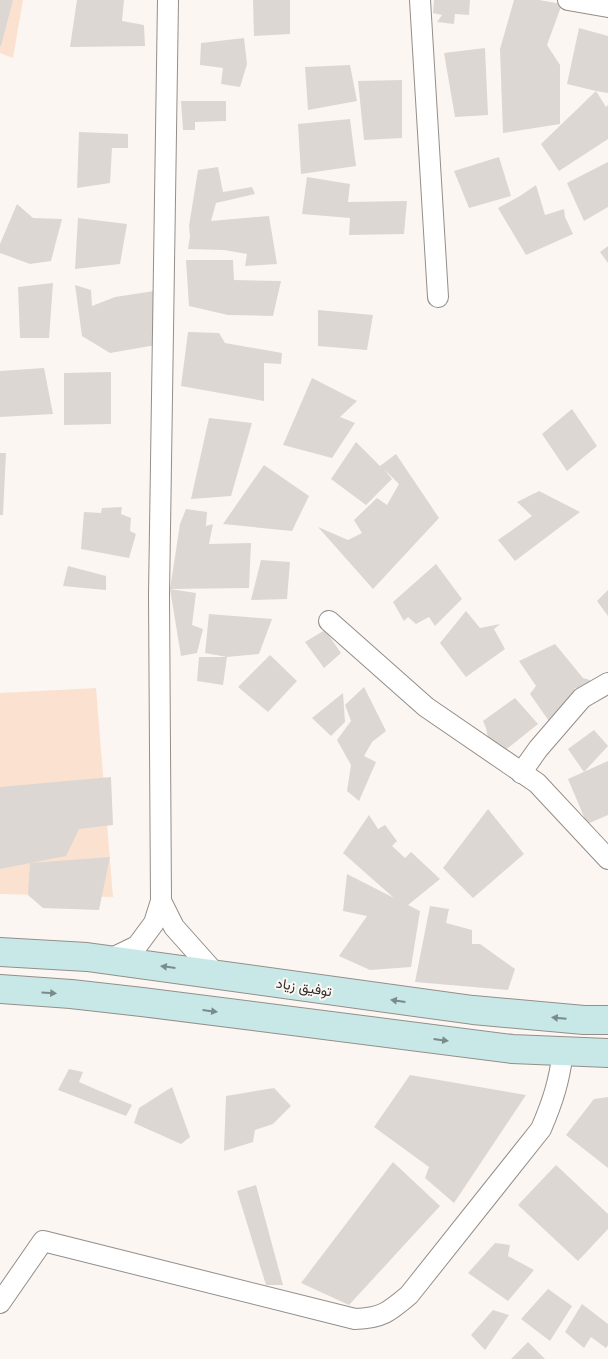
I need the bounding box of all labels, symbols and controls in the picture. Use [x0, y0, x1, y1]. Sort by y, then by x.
one-way arrow [159, 963, 175, 971]
street label: توفيق زياد [275, 974, 333, 1000]
one-way arrow [41, 989, 57, 997]
one-way arrow [389, 997, 405, 1005]
one-way arrow [202, 1007, 218, 1015]
one-way arrow [551, 1013, 567, 1021]
one-way arrow [433, 1036, 449, 1044]

